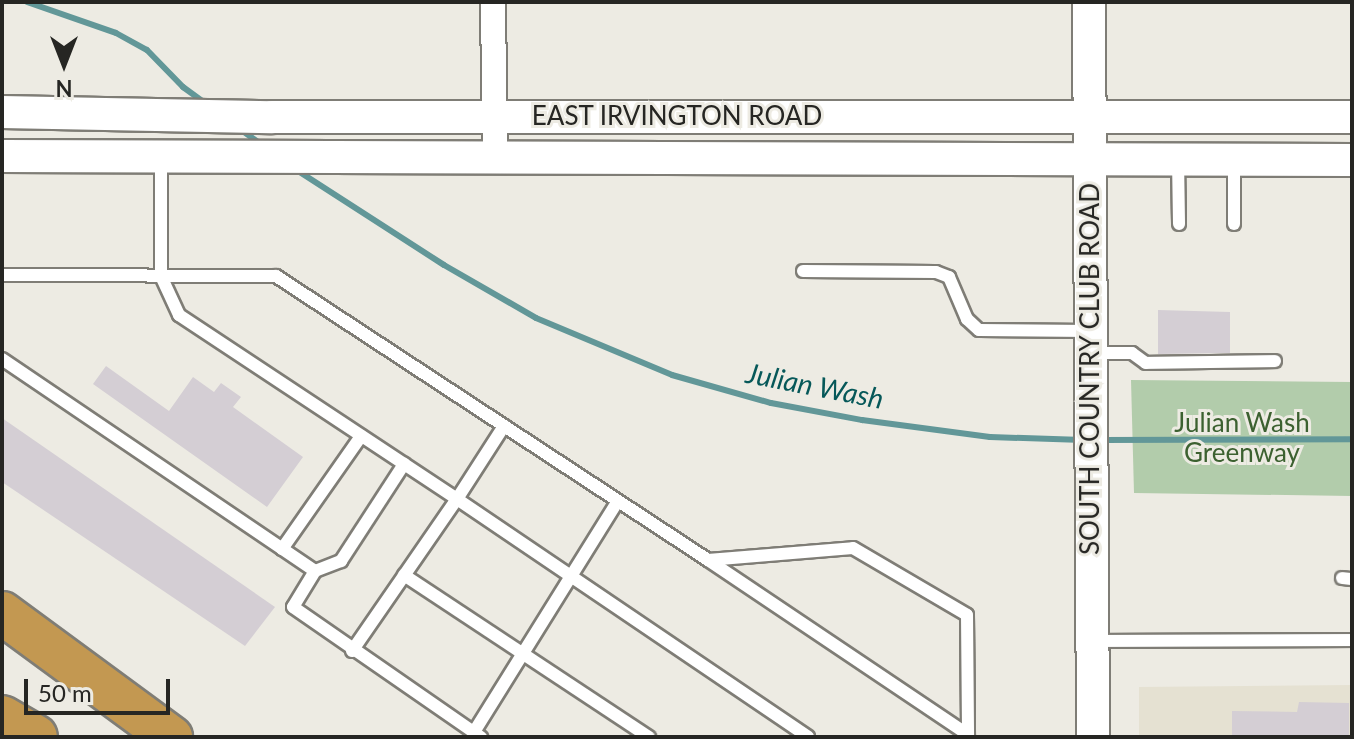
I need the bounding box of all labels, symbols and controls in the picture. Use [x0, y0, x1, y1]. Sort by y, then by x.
north arrow [24, 24, 104, 104]
text: N [56, 75, 72, 102]
street label: EAST IRVINGTON ROAD [531, 100, 823, 132]
street label: SOUTH COUNTRY CLUB ROAD [1074, 183, 1106, 555]
water label: Julian Wash [743, 355, 887, 415]
park label: Julian Wash Greenway [1174, 407, 1310, 468]
scale bar [28, 663, 174, 713]
text: 50 m [38, 678, 92, 707]

